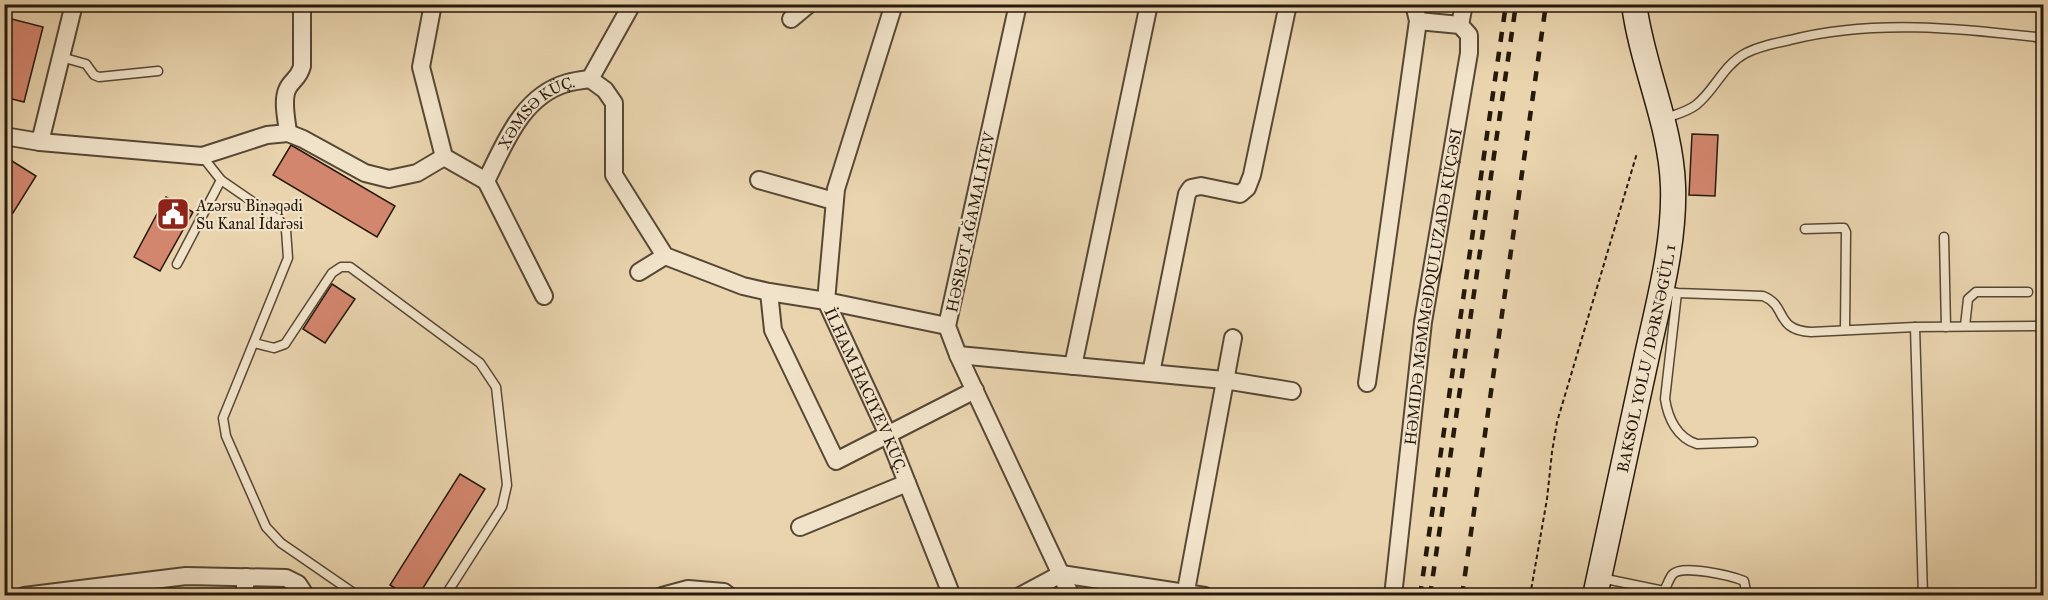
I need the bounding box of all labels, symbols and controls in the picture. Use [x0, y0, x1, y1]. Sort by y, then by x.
street label: XƏMSƏ KÜÇ. [494, 72, 577, 153]
street label: HƏMIDƏ MƏMMƏDQULUZADƏ KÜÇƏSI [1401, 127, 1466, 446]
street label: HƏSRƏT AĞAMALIYEV [941, 129, 999, 314]
public building icon: Azərsu Binəqədi Su Kanal İdarəsi [155, 196, 191, 232]
place label: Azərsu Binəqədi Su Kanal İdarəsi [195, 196, 304, 233]
street label: BAKSOL YOLU / DƏRNƏGÜL 1 [1613, 243, 1679, 474]
street label: İLHAM HACIYEV KÜÇ. [820, 304, 911, 476]

